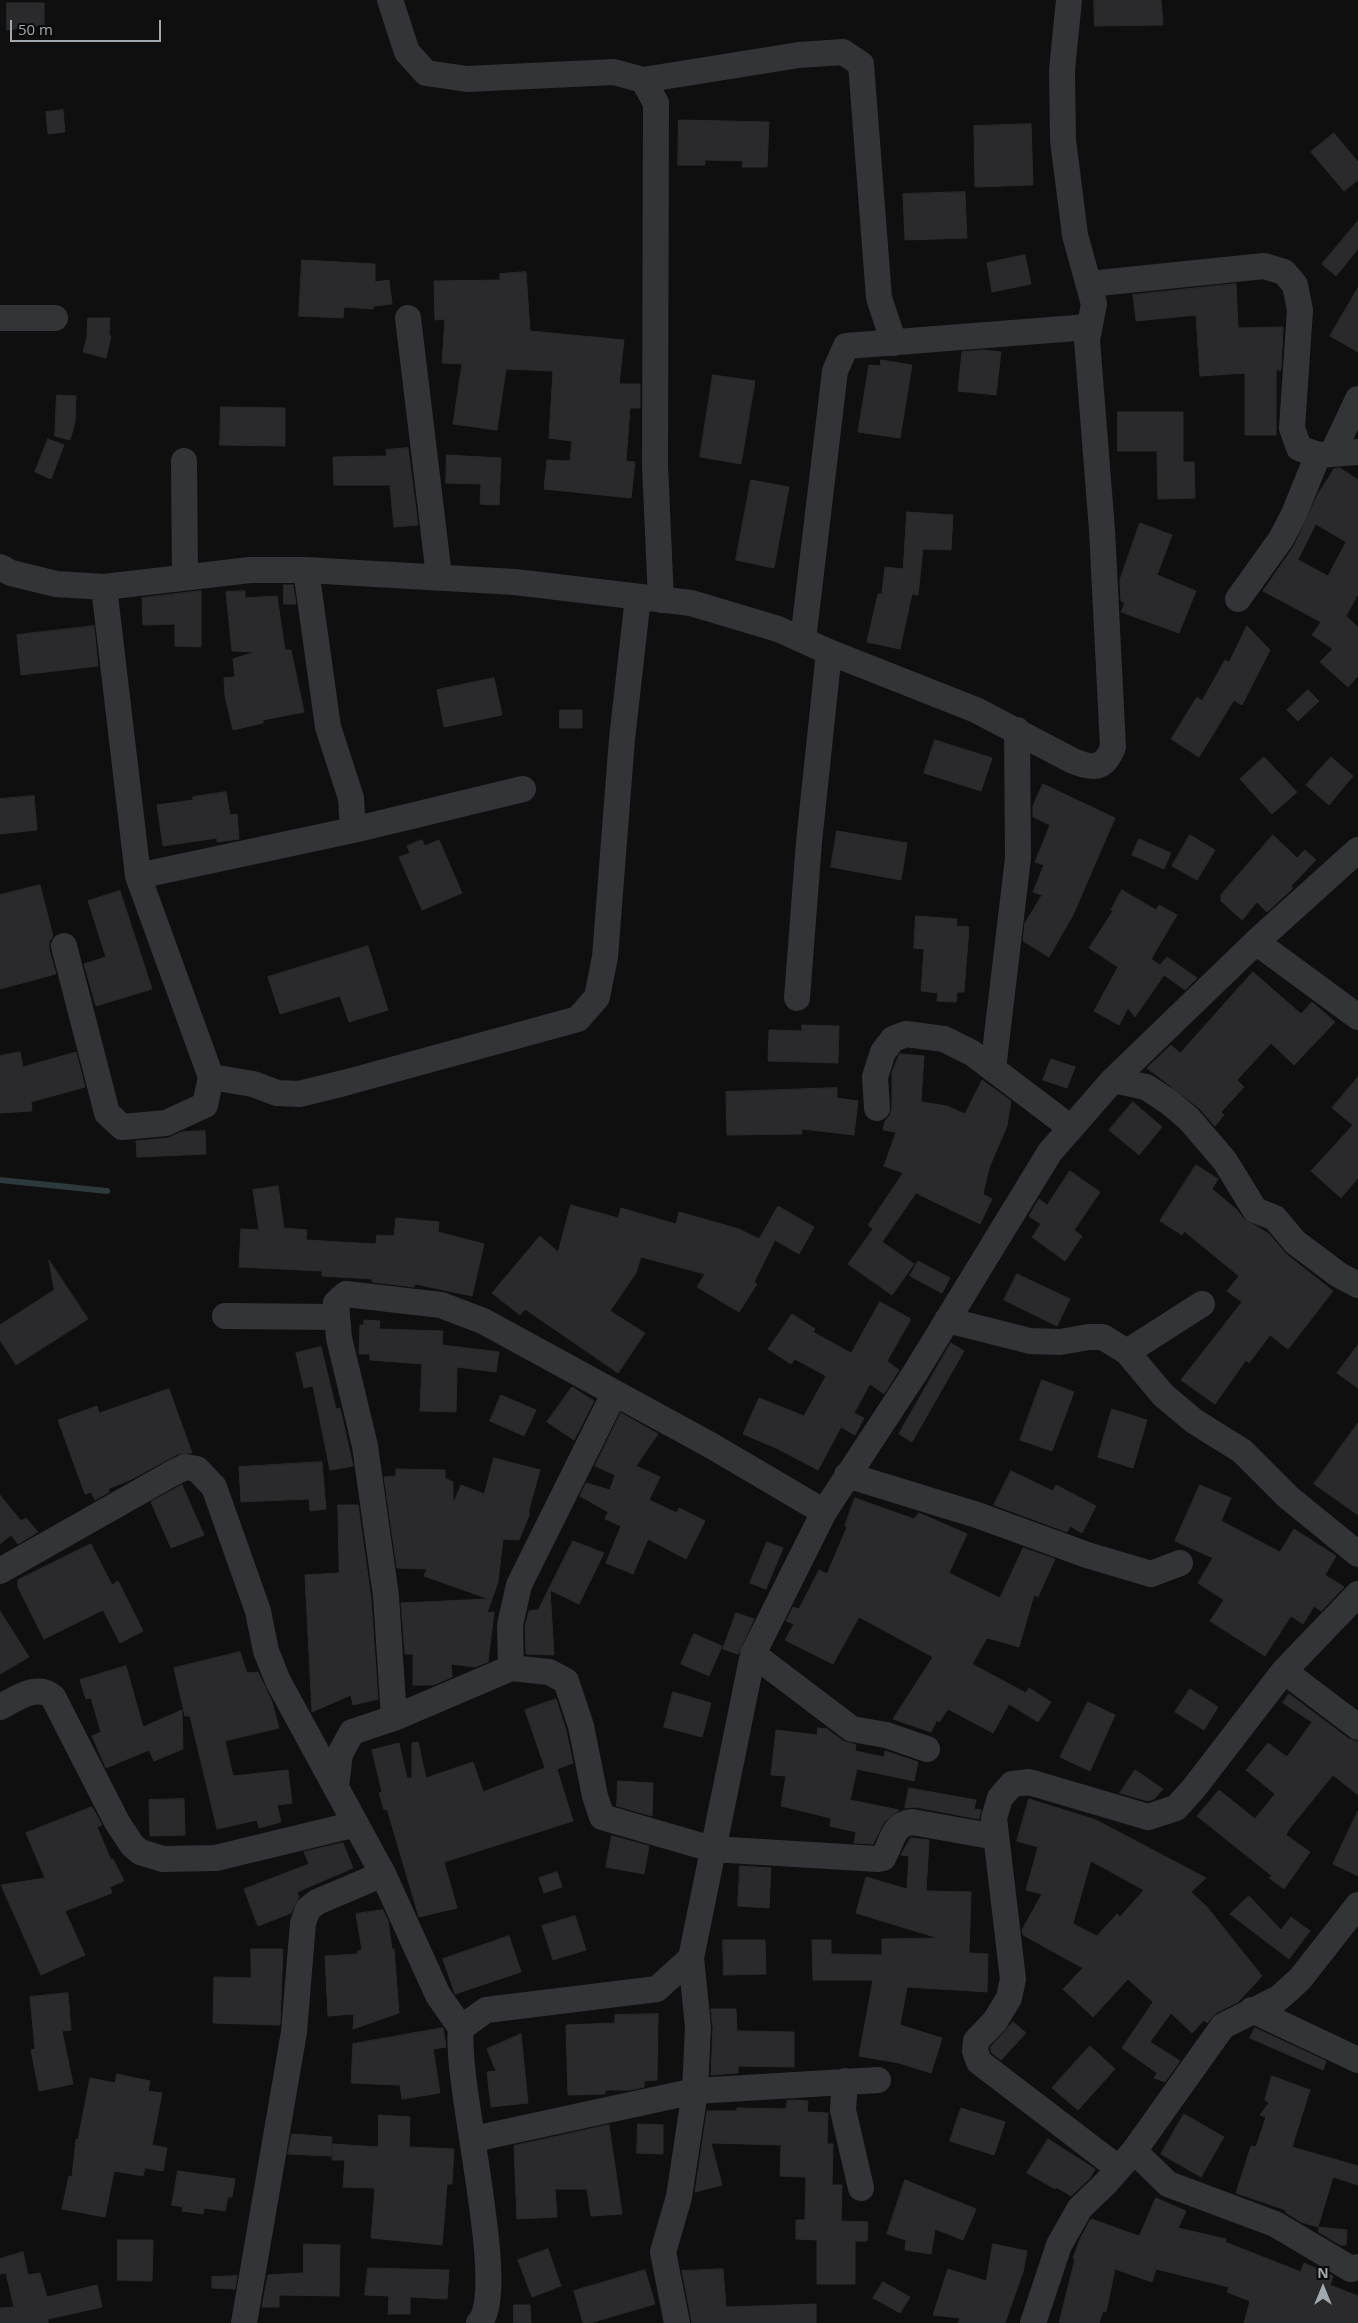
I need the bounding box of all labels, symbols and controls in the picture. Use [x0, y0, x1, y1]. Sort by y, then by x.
scale bar [12, 10, 164, 42]
text: 50 m [18, 19, 53, 39]
north arrow [1298, 2263, 1348, 2313]
text: N [1317, 2263, 1329, 2282]

